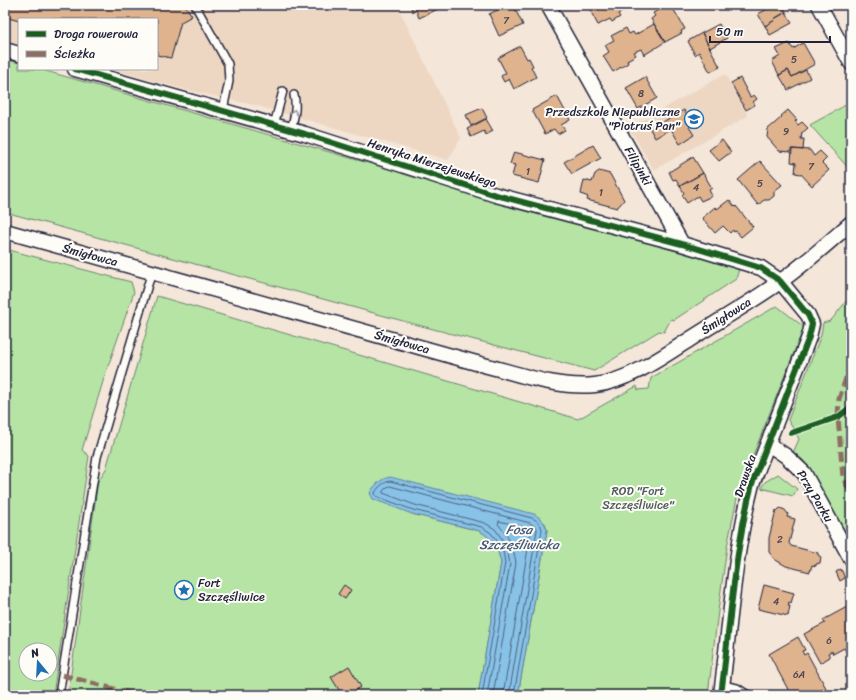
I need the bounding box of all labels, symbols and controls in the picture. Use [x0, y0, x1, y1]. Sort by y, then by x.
house number: 7 [503, 12, 510, 30]
legend [18, 18, 158, 70]
scale bar [710, 18, 830, 44]
text: 50 m [716, 21, 743, 43]
text: Droga rowerowa [54, 23, 138, 45]
text: Ścieżka [54, 43, 95, 65]
house number: 5 [791, 51, 797, 69]
house number: 8 [638, 85, 644, 103]
place label: Przedszkole Niepubliczne "Piotruś Pan" [546, 101, 681, 137]
school or university icon: Przedszkole Niepubliczne "Piotruś Pan" [683, 108, 705, 130]
one-way arrow [289, 109, 298, 115]
house number: 9 [783, 123, 789, 141]
street label: Henryka Mierzejewskiego [365, 132, 499, 194]
street label: Filipinki [618, 142, 658, 190]
house number: 7 [808, 158, 815, 176]
house number: 1 [526, 163, 530, 181]
house number: 5 [757, 175, 763, 193]
house number: 4 [693, 179, 699, 197]
house number: 1 [599, 184, 603, 202]
street label: Śmigłowca [60, 237, 120, 273]
street label: Śmigłowca [696, 291, 756, 341]
street label: Śmigłowca [372, 324, 432, 360]
street label: Drawska [727, 451, 763, 500]
street label: Przy Parku [791, 465, 840, 527]
park label: ROD "Fort Szczęśliwice" [602, 480, 675, 516]
water label: Fosa Szczęśliwicka [479, 518, 560, 556]
house number: 2 [777, 531, 783, 549]
place label: Fort Szczęśliwice [198, 572, 265, 608]
place icon: Fort Szczęśliwice [173, 579, 195, 601]
house number: 4 [773, 593, 779, 611]
house number: 6 [826, 632, 832, 650]
north arrow [18, 642, 58, 682]
text: N [28, 643, 42, 663]
house number: 6A [793, 666, 805, 684]

